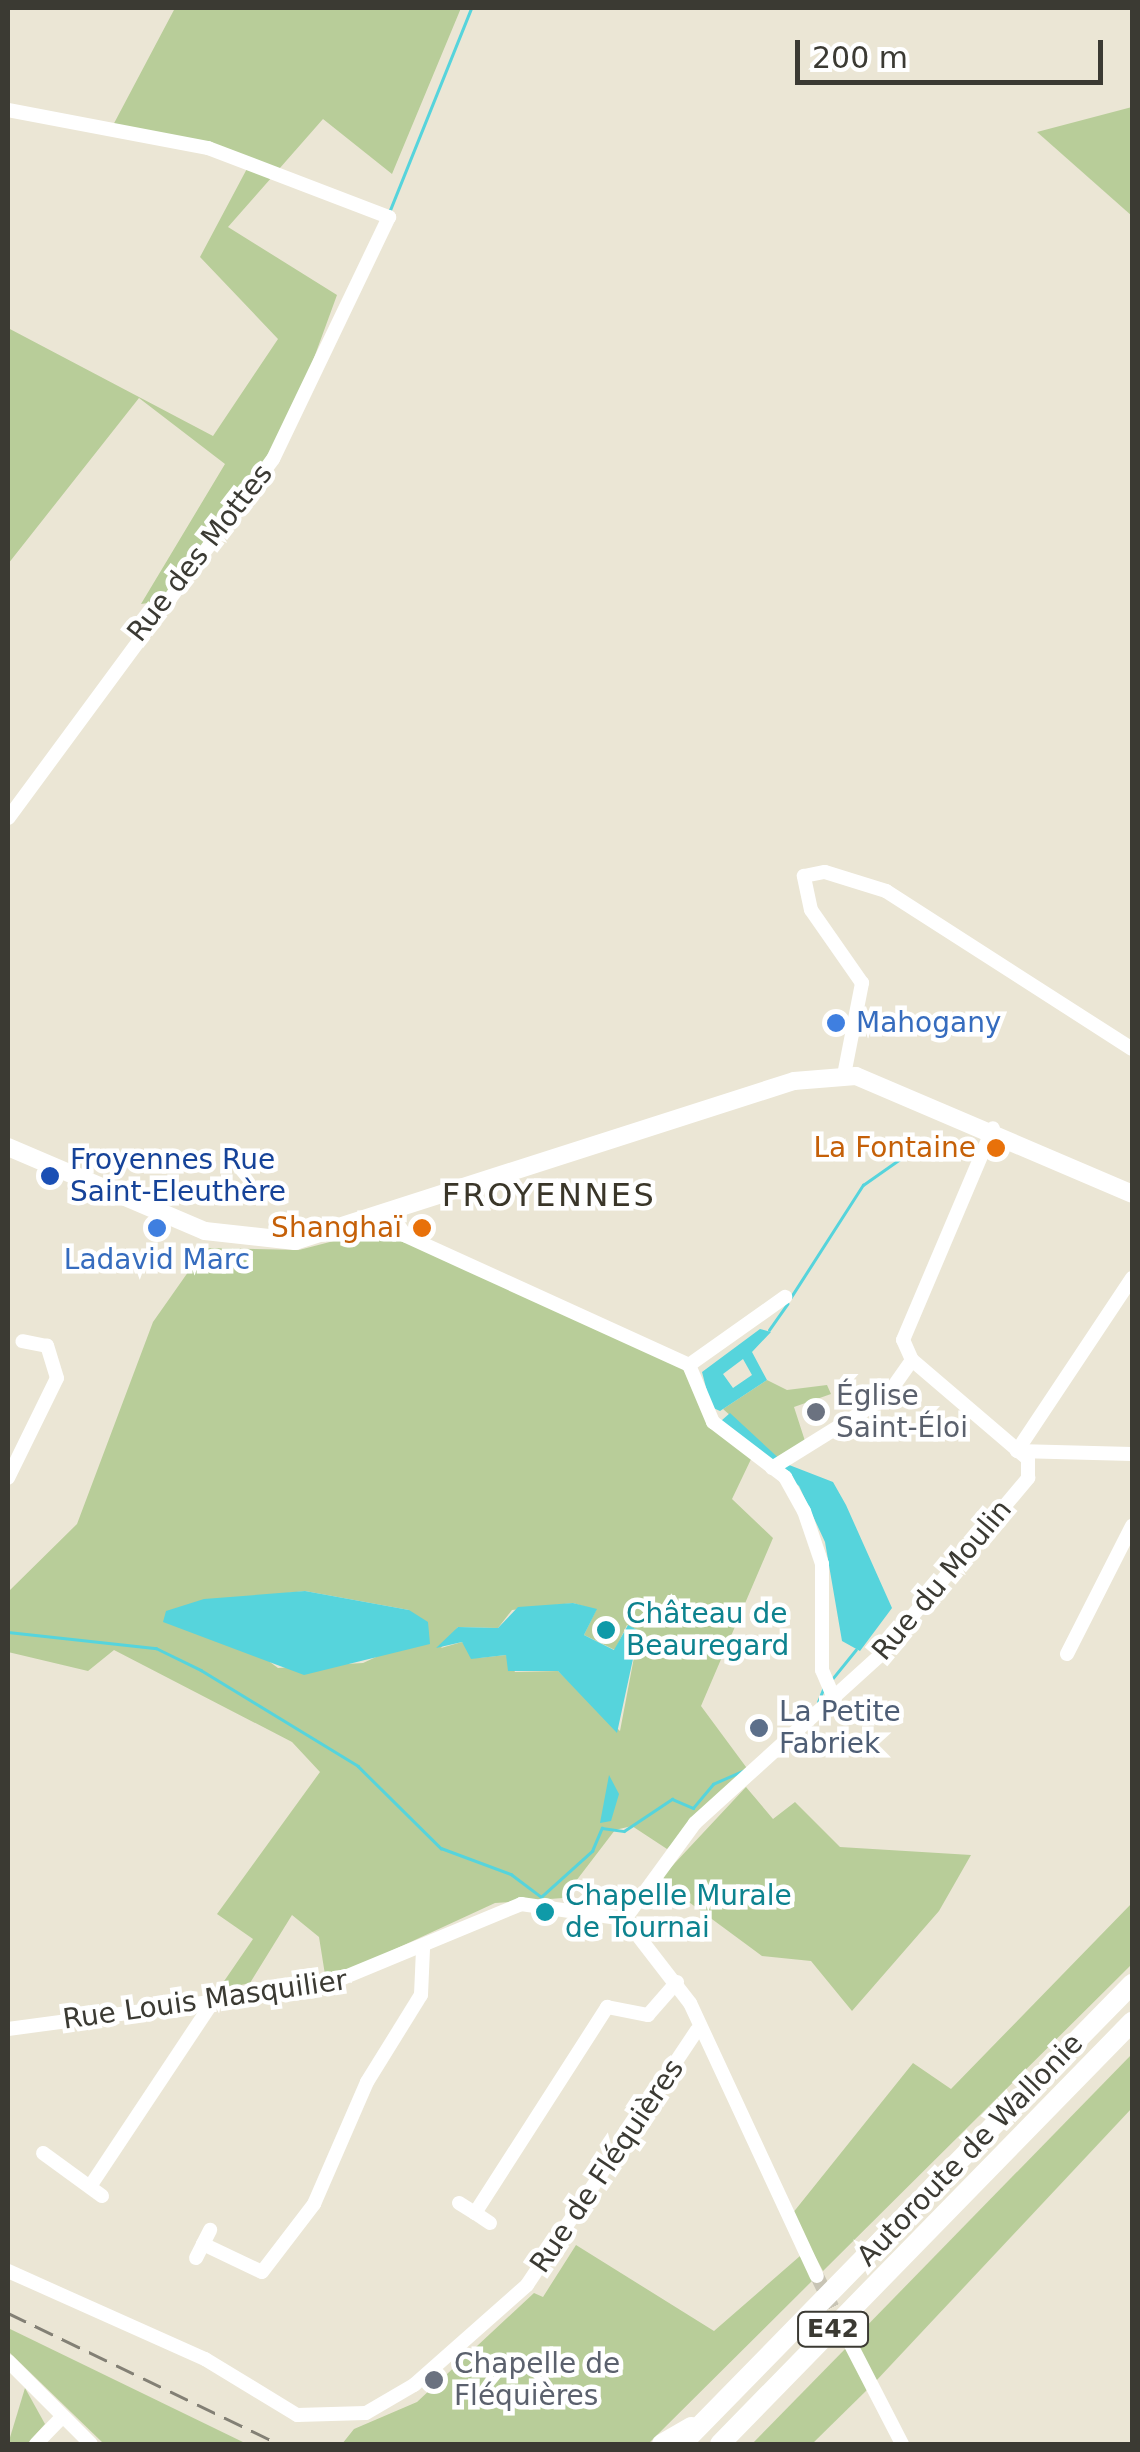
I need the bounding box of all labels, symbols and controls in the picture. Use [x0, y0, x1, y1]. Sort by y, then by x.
scale bar [800, 20, 1108, 82]
text: 200 m [812, 40, 908, 75]
street label: Rue des Mottes [120, 458, 280, 648]
place label: Mahogany [856, 1006, 1001, 1040]
marker: Mahogany [825, 1012, 847, 1034]
place label: La Fontaine [813, 1131, 976, 1165]
marker: La Fontaine [985, 1137, 1007, 1159]
place label: Froyennes Rue Saint-Eleuthère [70, 1143, 286, 1209]
marker: Froyennes Rue Saint-Eleuthère [39, 1165, 61, 1187]
district label: FROYENNES [442, 1176, 656, 1214]
place label: Shanghaï [271, 1211, 402, 1245]
marker: Ladavid Marc [146, 1217, 168, 1239]
marker: Shanghaï [411, 1217, 433, 1239]
place label: Ladavid Marc [64, 1243, 250, 1277]
place label: Église Saint-Éloi [836, 1379, 968, 1445]
marker: Église Saint-Éloi [805, 1401, 827, 1423]
street label: Rue du Moulin [865, 1493, 1019, 1667]
place label: Château de Beauregard [626, 1597, 789, 1663]
marker: Château de Beauregard [595, 1619, 617, 1641]
place label: La Petite Fabriek [779, 1695, 901, 1761]
marker: La Petite Fabriek [748, 1717, 770, 1739]
place label: Chapelle Murale de Tournai [565, 1879, 792, 1945]
marker: Chapelle Murale de Tournai [534, 1901, 556, 1923]
street label: Rue Louis Masquilier [61, 1963, 349, 2037]
street label: Autoroute de Wallonie [850, 2027, 1090, 2273]
street label: Rue de Fléquières [523, 2053, 691, 2279]
road number: E42 [796, 2309, 870, 2349]
place label: Chapelle de Fléquières [454, 2347, 620, 2413]
marker: Chapelle de Fléquières [423, 2369, 445, 2391]

